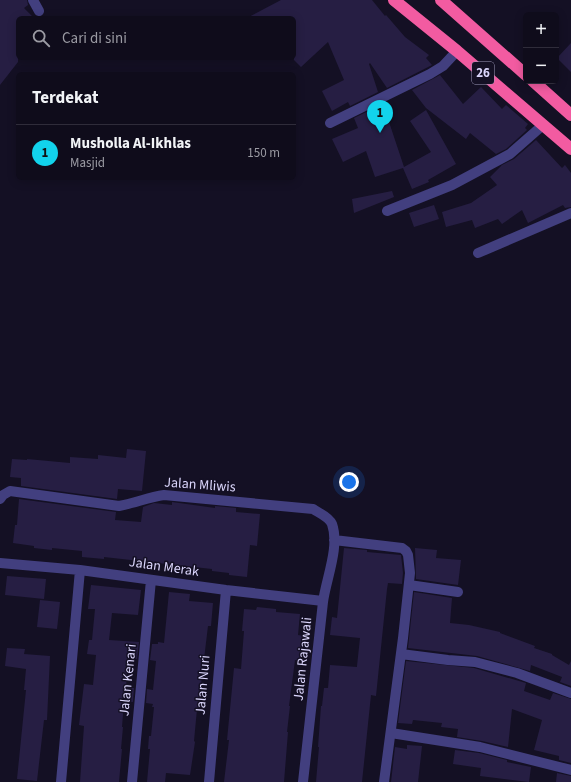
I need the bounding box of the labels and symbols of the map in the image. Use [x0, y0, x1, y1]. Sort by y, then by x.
road number: 26 [472, 62, 494, 84]
pin: 1 [367, 100, 393, 133]
your location [339, 472, 359, 492]
street label: Jalan Mliwis [164, 473, 236, 497]
street label: Jalan Merak [128, 552, 200, 582]
street label: Jalan Rajawali [289, 616, 317, 702]
street label: Jalan Kenari [114, 643, 142, 717]
street label: Jalan Nuri [190, 654, 216, 716]

